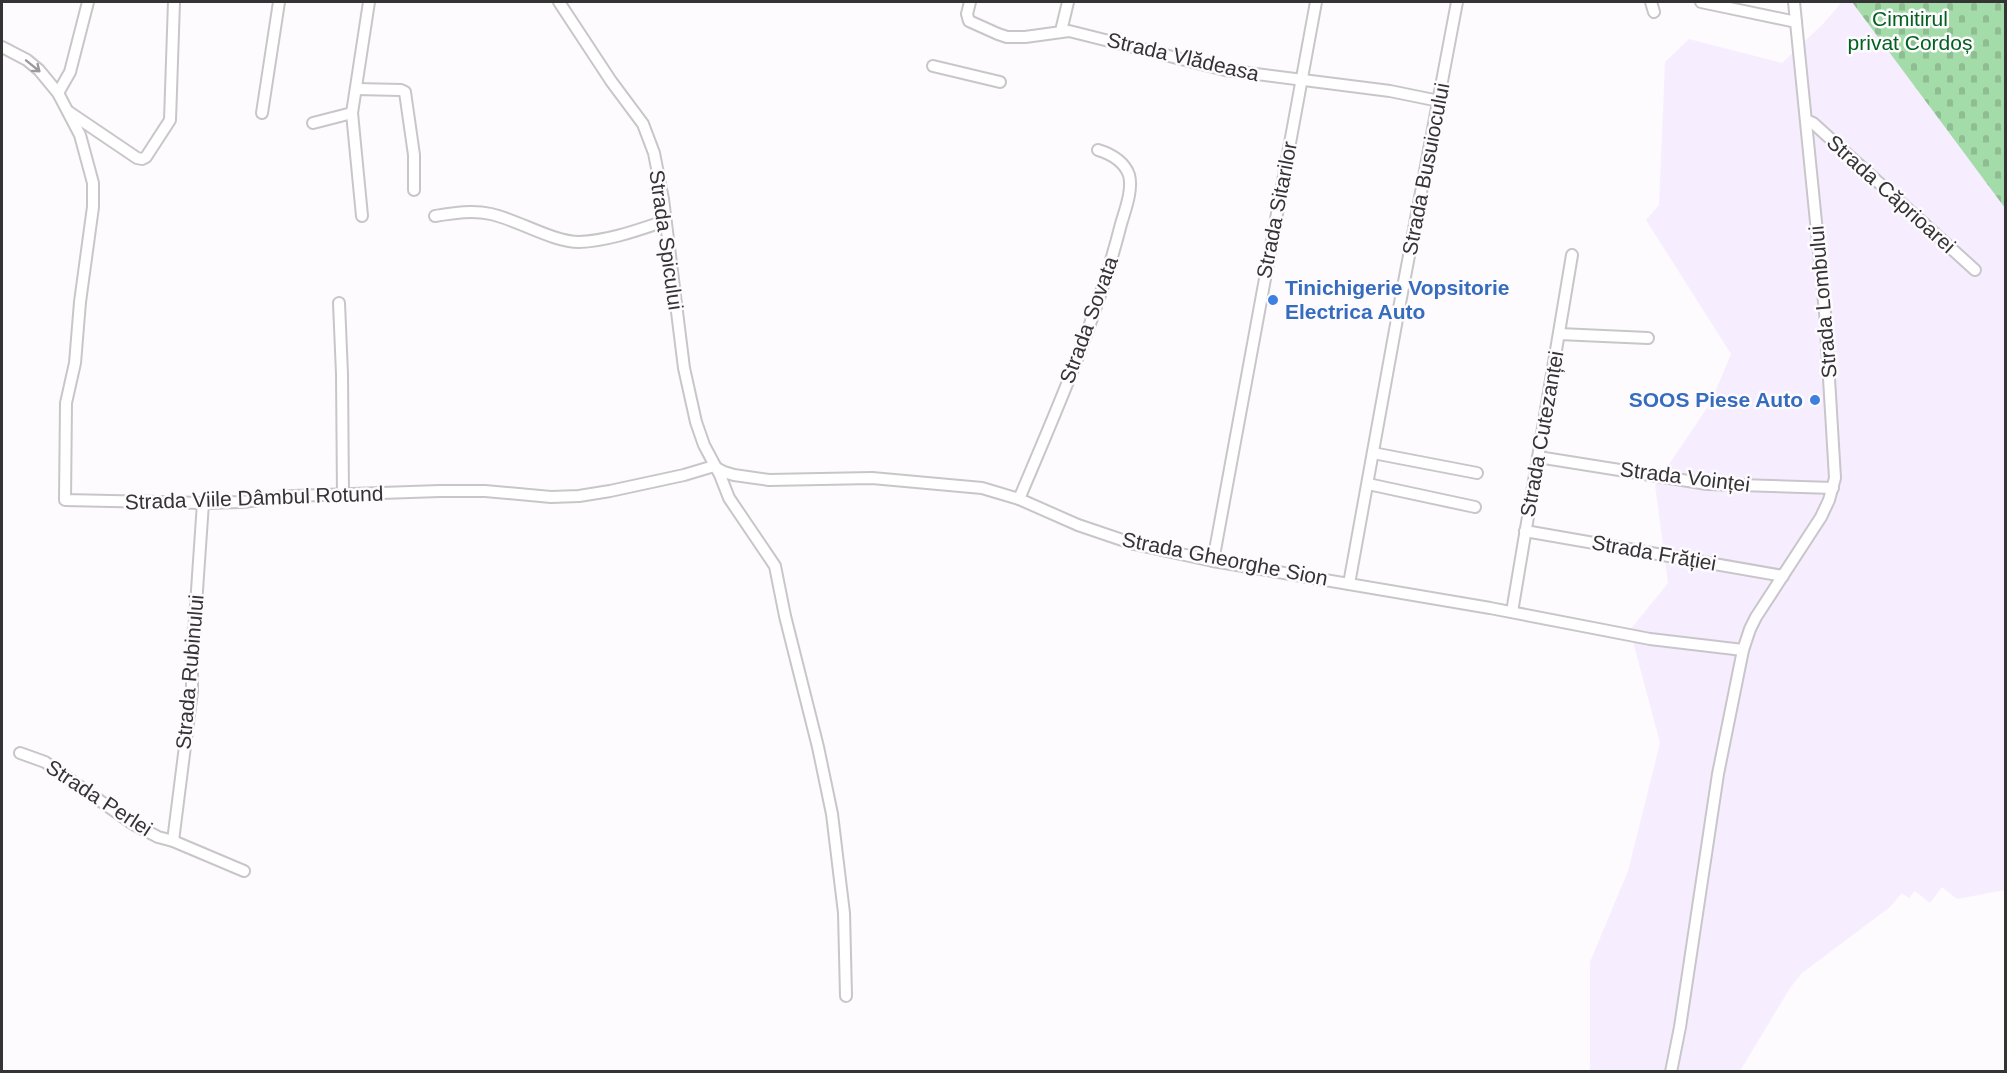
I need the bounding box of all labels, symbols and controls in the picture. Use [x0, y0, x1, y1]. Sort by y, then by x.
park label: Cimitirul privat Cordoș [1848, 7, 1972, 54]
street label: Strada Vlădeasa [1105, 28, 1262, 85]
one-way arrow [25, 59, 41, 72]
street label: Strada Busuiocului [1398, 81, 1454, 257]
street label: Strada Căprioarei [1822, 130, 1960, 257]
street label: Strada Sitarilor [1252, 140, 1301, 280]
street label: Strada Spicului [645, 168, 688, 311]
street label: Strada Lombului [1804, 225, 1841, 379]
street label: Strada Sovata [1055, 253, 1122, 386]
place label: Tinichigerie Vopsitorie Electrica Auto [1285, 276, 1509, 323]
marker: Tinichigerie Vopsitorie Electrica Auto [1266, 293, 1280, 307]
street label: Strada Cutezanței [1516, 349, 1567, 519]
place label: SOOS Piese Auto [1629, 388, 1803, 411]
marker: SOOS Piese Auto [1808, 393, 1822, 407]
street label: Strada Voinței [1619, 457, 1751, 496]
street label: Strada Viile Dâmbul Rotund [124, 481, 384, 514]
street label: Strada Gheorghe Sion [1120, 527, 1330, 590]
street label: Strada Frăției [1590, 530, 1718, 575]
street label: Strada Rubinului [171, 594, 208, 750]
street label: Strada Perlei [42, 755, 156, 840]

